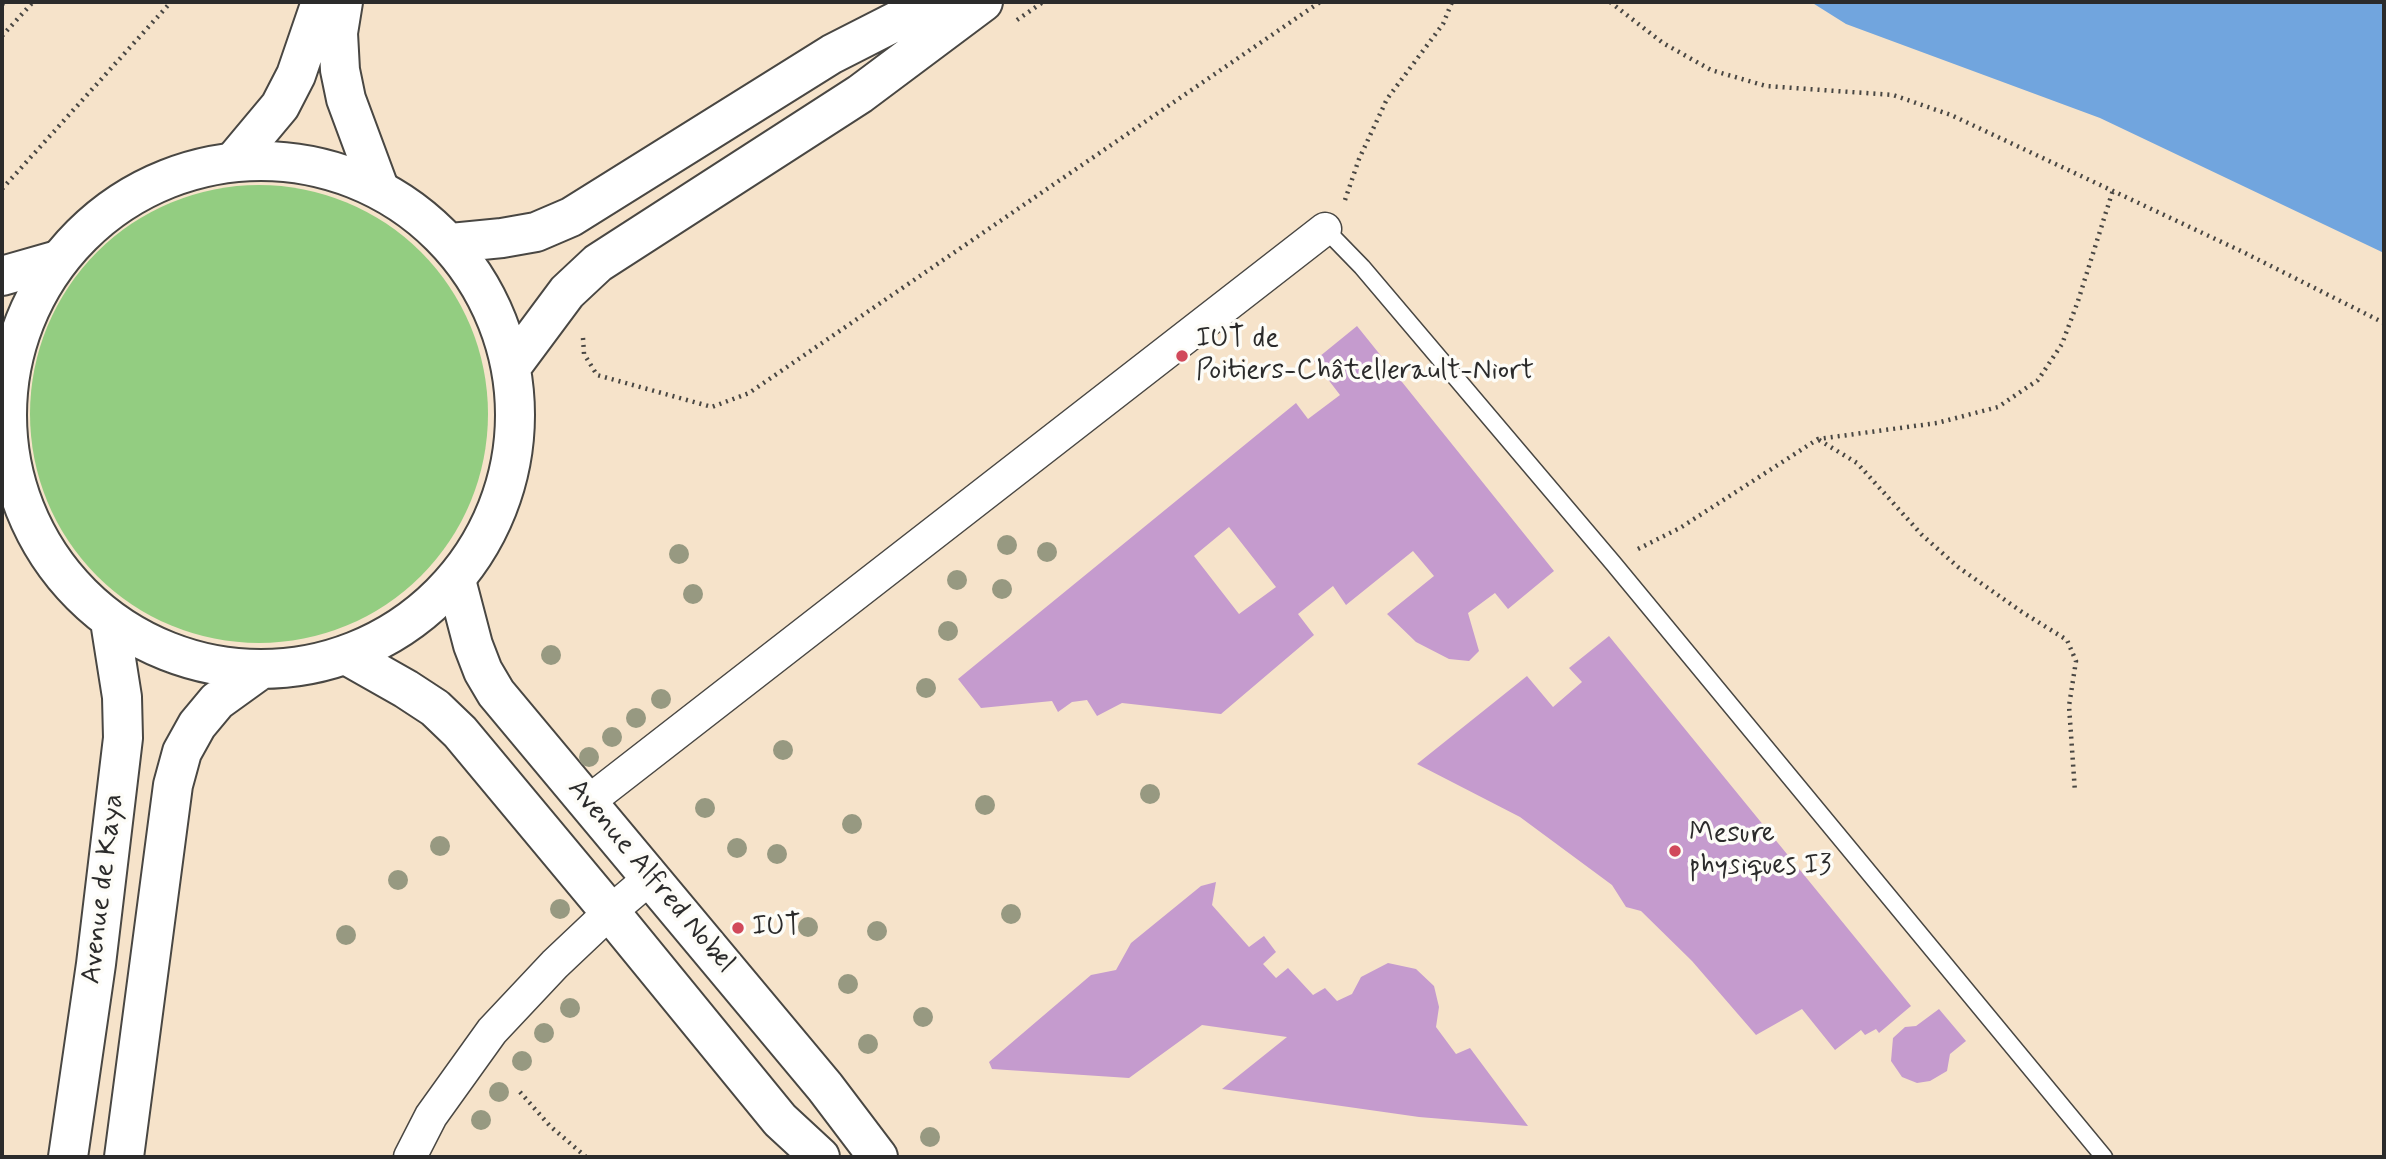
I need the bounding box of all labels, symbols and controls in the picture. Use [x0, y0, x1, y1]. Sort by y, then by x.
place label: IUT de Poitiers-Châtellerault-Niort [1196, 323, 1534, 389]
marker: IUT de Poitiers-Châtellerault-Niort [1174, 348, 1190, 364]
street label: Avenue Alfred Nobel [559, 773, 741, 981]
street label: Avenue de Kaya [76, 792, 132, 986]
place label: Mesure physiques I3 [1689, 818, 1831, 884]
marker: Mesure physiques I3 [1667, 843, 1683, 859]
place label: IUT [752, 911, 801, 945]
marker: IUT [730, 920, 746, 936]

